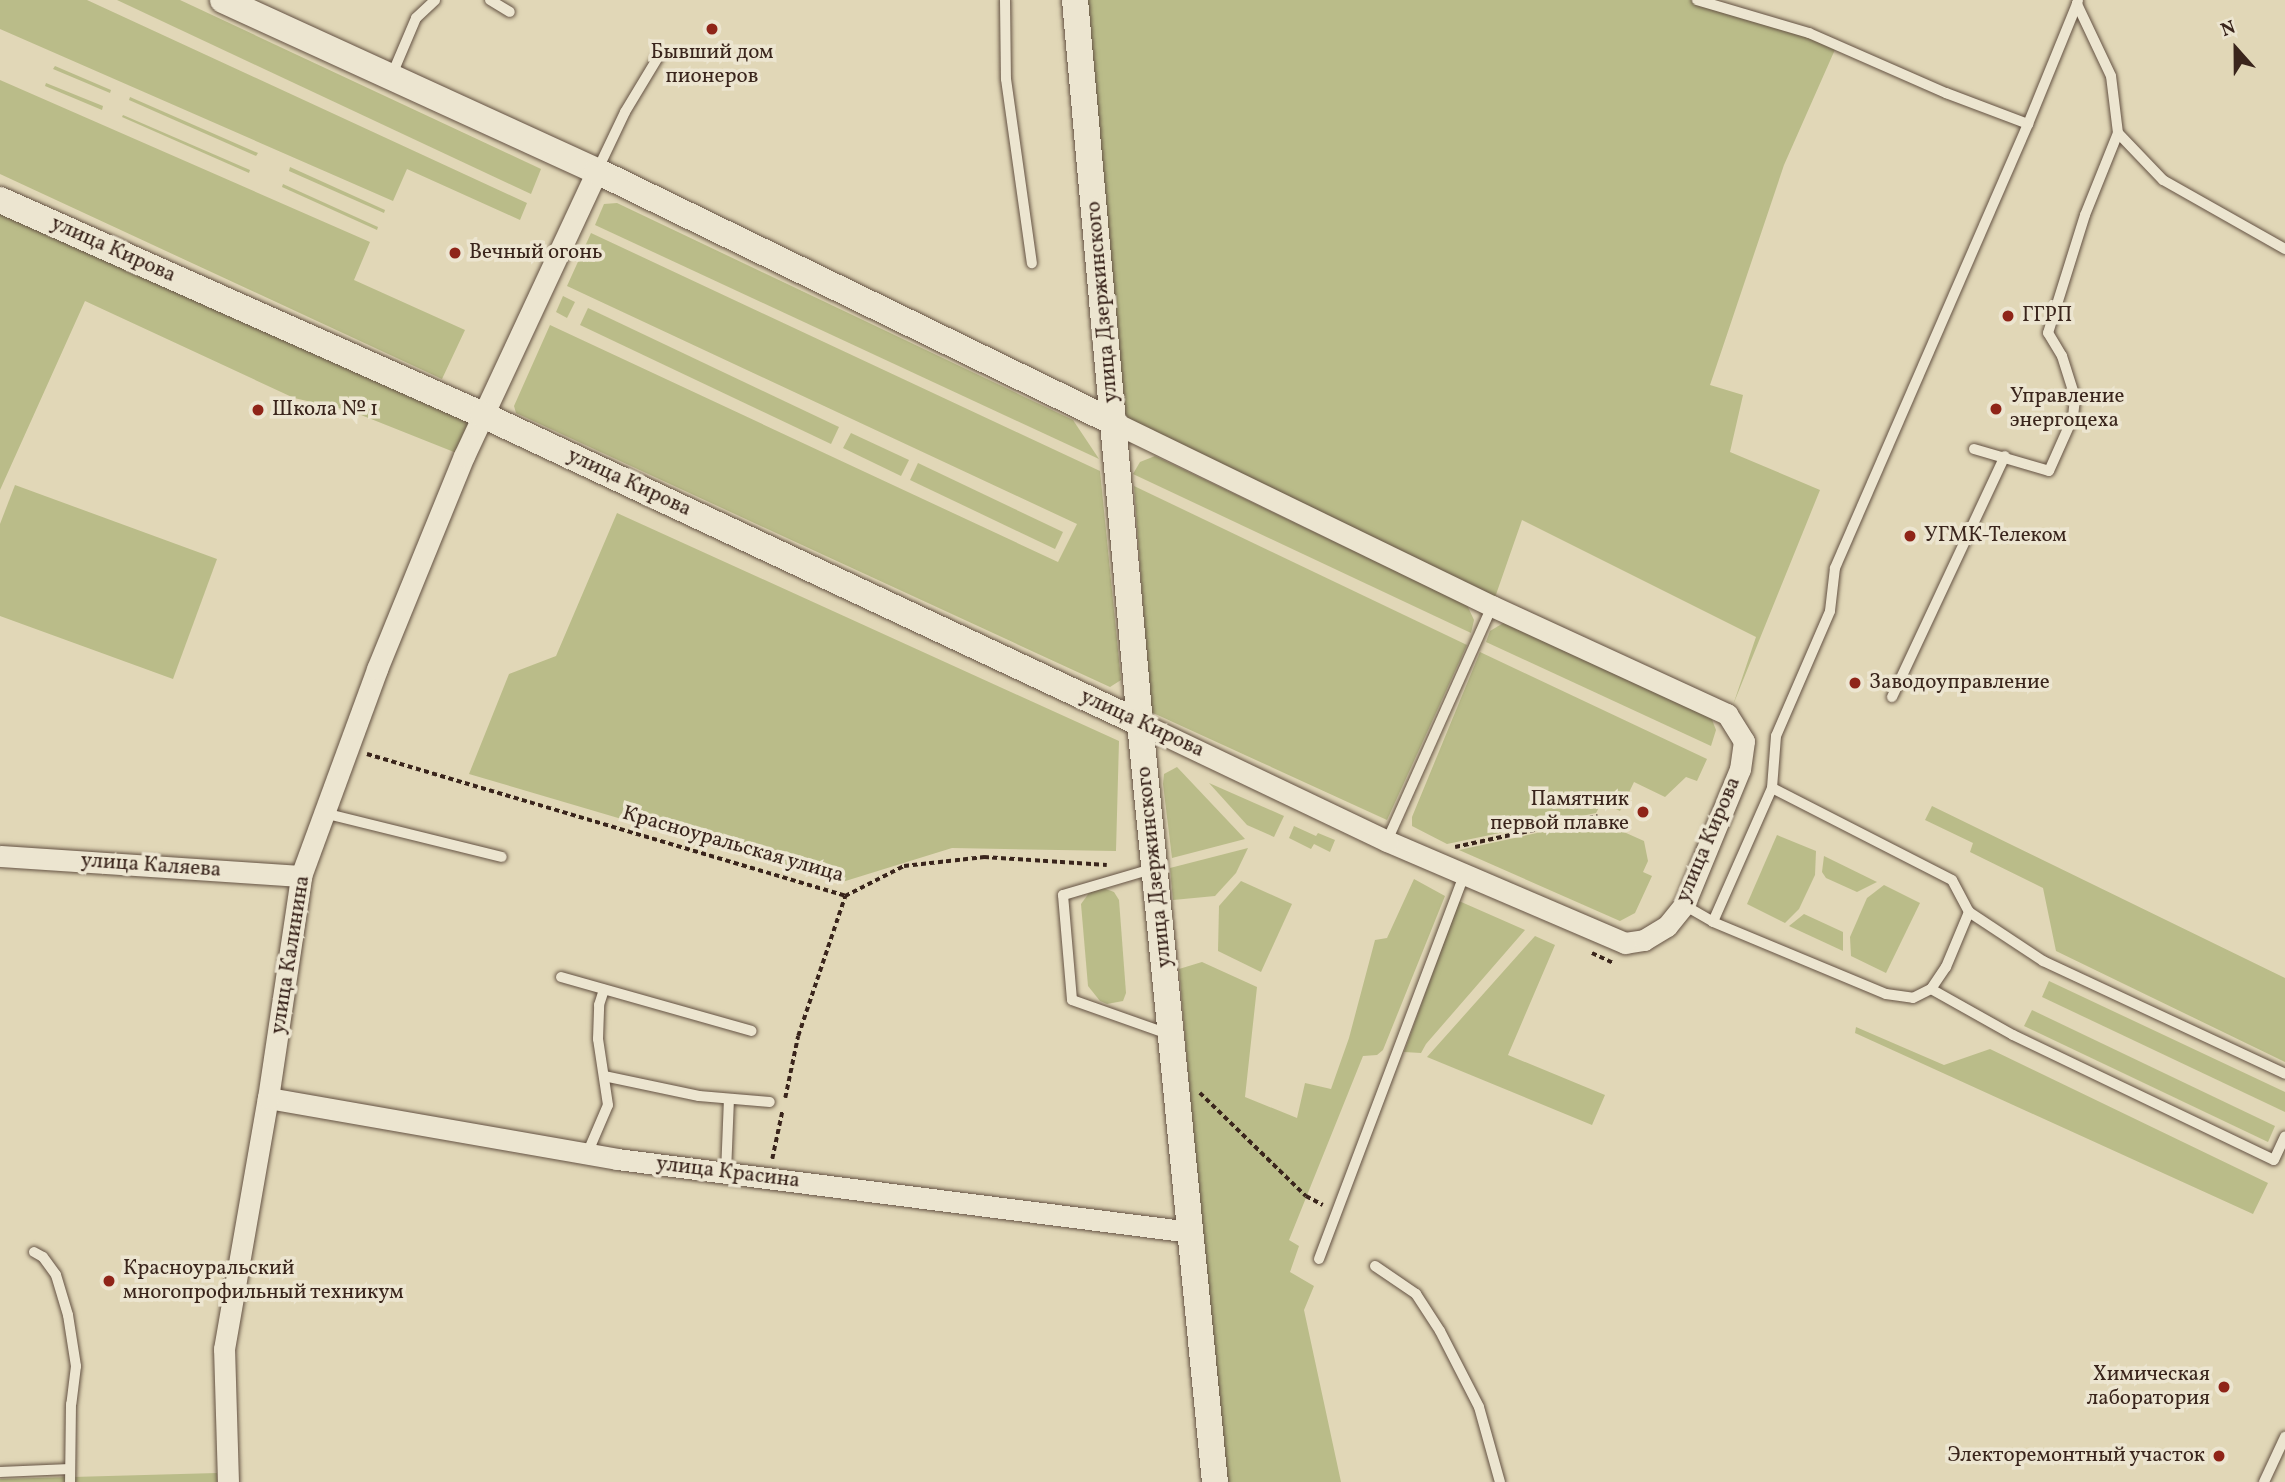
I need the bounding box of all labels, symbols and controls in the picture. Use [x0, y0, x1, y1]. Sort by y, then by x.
north arrow [2201, 14, 2271, 84]
text: N [2217, 15, 2240, 44]
marker: Бывший дом пионеров [704, 21, 720, 37]
place label: Бывший дом пионеров [651, 40, 773, 90]
street label: улица Дзержинского [1082, 200, 1124, 404]
street label: улица Кирова [47, 211, 179, 289]
place label: Вечный огонь [469, 240, 603, 266]
marker: Вечный огонь [447, 245, 463, 261]
place label: ГГРП [2022, 303, 2072, 329]
marker: ГГРП [2000, 308, 2016, 324]
place label: Управление энергоцеха [2010, 384, 2124, 434]
place label: Школа № 1 [272, 397, 378, 423]
marker: Управление энергоцеха [1988, 401, 2004, 417]
marker: Школа № 1 [250, 402, 266, 418]
street label: улица Кирова [563, 443, 695, 523]
place label: УГМК-Телеком [1924, 523, 2067, 549]
marker: УГМК-Телеком [1902, 528, 1918, 544]
place label: Заводоуправление [1869, 670, 2050, 696]
marker: Заводоуправление [1847, 675, 1863, 691]
street label: улица Кирова [1076, 684, 1208, 764]
street label: улица Дзержинского [1132, 765, 1178, 969]
street label: улица Кирова [1671, 773, 1747, 907]
place label: Памятник первой плавке [1490, 787, 1629, 837]
street label: Красноуральская улица [619, 801, 847, 889]
marker: Памятник первой плавке [1635, 804, 1651, 820]
street label: улица Каляева [80, 849, 222, 883]
street label: улица Калинина [266, 874, 316, 1036]
street label: улица Красина [655, 1152, 801, 1194]
place label: Красноуральский многопрофильный техникум [123, 1256, 404, 1306]
marker: Красноуральский многопрофильный техникум [101, 1273, 117, 1289]
place label: Химическая лаборатория [2087, 1362, 2210, 1412]
marker: Химическая лаборатория [2216, 1379, 2232, 1395]
place label: Электоремонтный участок [1947, 1443, 2205, 1469]
marker: Электоремонтный участок [2211, 1448, 2227, 1464]

